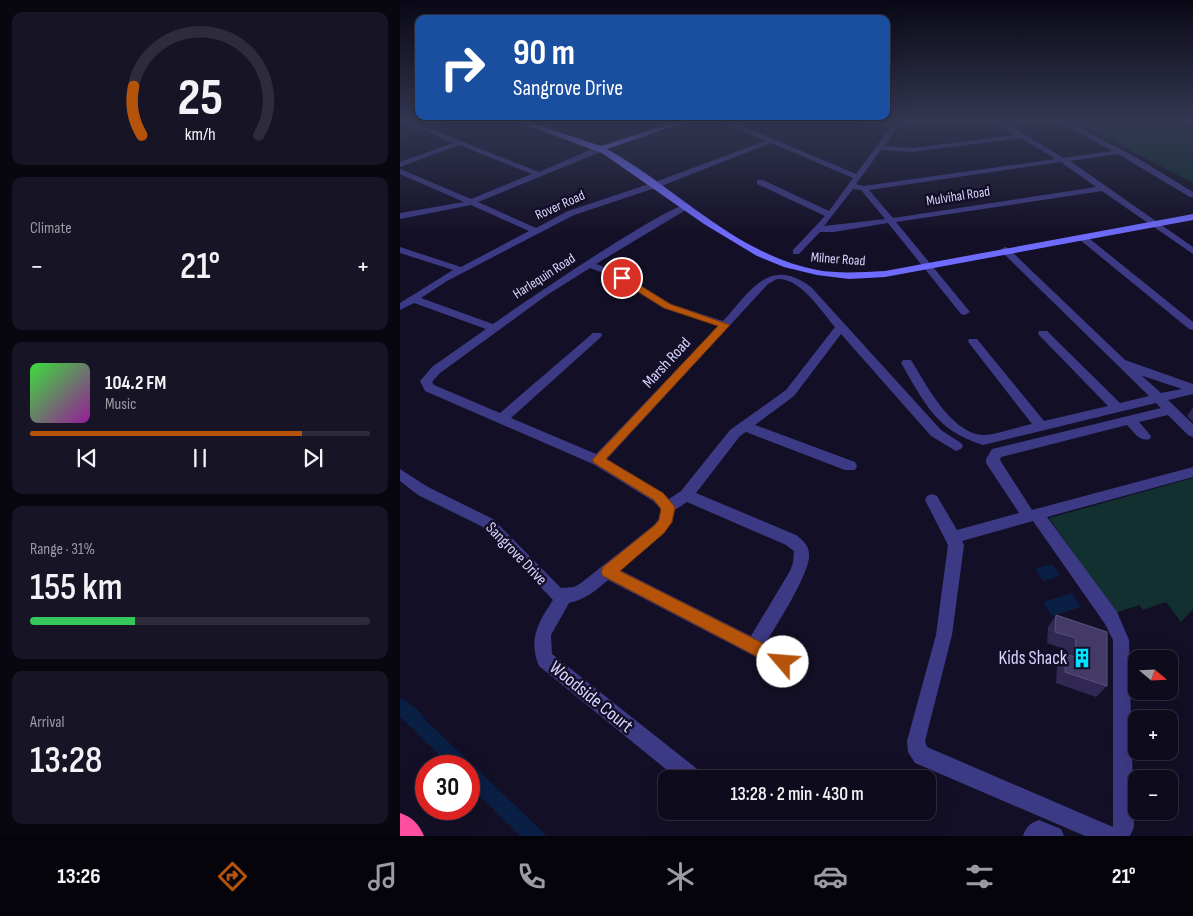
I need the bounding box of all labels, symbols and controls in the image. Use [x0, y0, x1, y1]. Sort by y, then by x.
text: 90 m [513, 32, 575, 75]
icon: right [430, 35, 495, 100]
text: 25 [177, 67, 223, 130]
text: Sangrove Drive [513, 75, 623, 102]
text: km/h [185, 124, 215, 145]
street label: Mulvihal Road [925, 183, 991, 209]
street label: Rover Road [533, 186, 588, 223]
text: Climate [30, 219, 72, 238]
text: 21° [180, 244, 220, 289]
street label: Milner Road [810, 249, 866, 269]
text: − [30, 250, 44, 283]
text: + [356, 250, 370, 283]
street label: Harlequin Road [510, 250, 578, 302]
pin [601, 257, 643, 299]
icon: arrive [608, 264, 636, 292]
street label: Marsh Road [639, 334, 695, 392]
text: 104.2 FM [105, 372, 166, 395]
text: Music [105, 395, 136, 414]
icon: previous [73, 444, 101, 472]
icon: pause [186, 444, 214, 472]
icon: next [299, 444, 327, 472]
street label: Sangrove Drive [481, 519, 551, 589]
text: Range · 31% [30, 540, 95, 559]
text: 155 km [30, 565, 123, 610]
position arrow [756, 635, 808, 687]
place label: Kids Shack [999, 647, 1068, 670]
building icon: Kids Shack [1071, 647, 1093, 669]
north arrow [1128, 650, 1178, 700]
map controls [1128, 650, 1178, 820]
street label: Woodside Court [545, 656, 638, 738]
button: + [1128, 710, 1178, 760]
text: Arrival [30, 713, 64, 732]
text: 13:28 [30, 738, 102, 783]
speed limit sign: 30 [415, 755, 480, 820]
button: − [1128, 770, 1178, 820]
text: 13:28 · 2 min · 430 m [730, 783, 864, 806]
icon: directions [215, 859, 250, 894]
icon: music [365, 859, 400, 894]
icon: phone [514, 859, 549, 894]
icon: climate [663, 859, 698, 894]
icon: car [813, 859, 848, 894]
icon: filters [962, 859, 997, 894]
text: 13:26 [57, 863, 101, 890]
text: 21° [1112, 863, 1136, 890]

